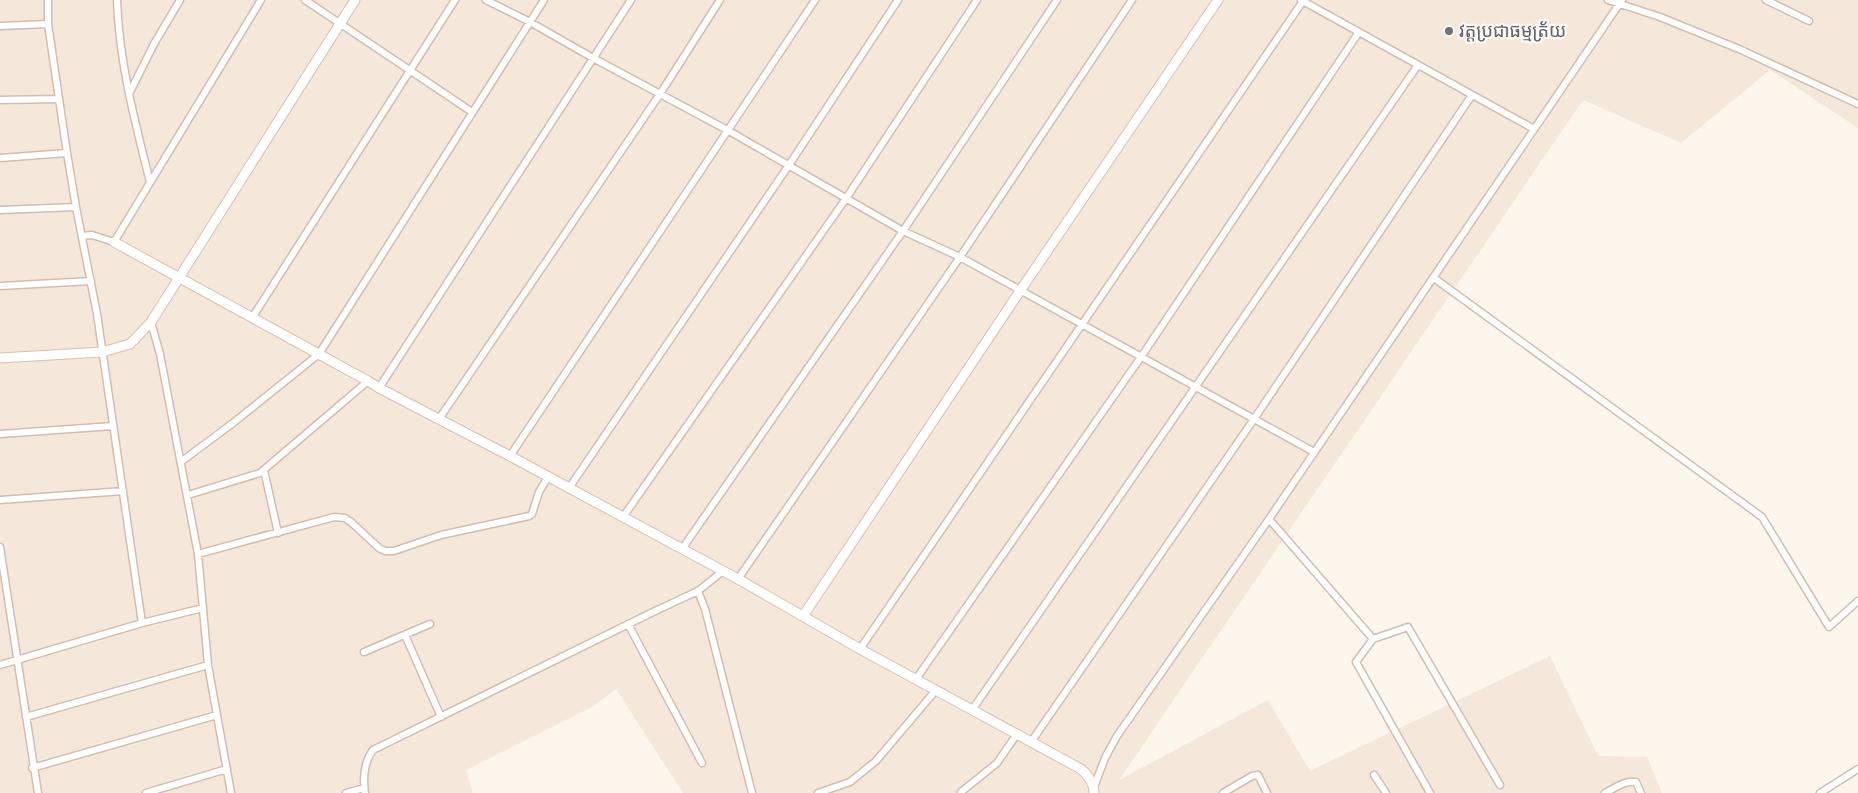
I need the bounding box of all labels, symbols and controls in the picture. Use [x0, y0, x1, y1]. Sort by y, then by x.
place label: វត្តប្រជាធម្មត្រ័យ [1459, 20, 1566, 42]
marker: វត្តប្រជាធម្មត្រ័យ [1443, 25, 1455, 37]

